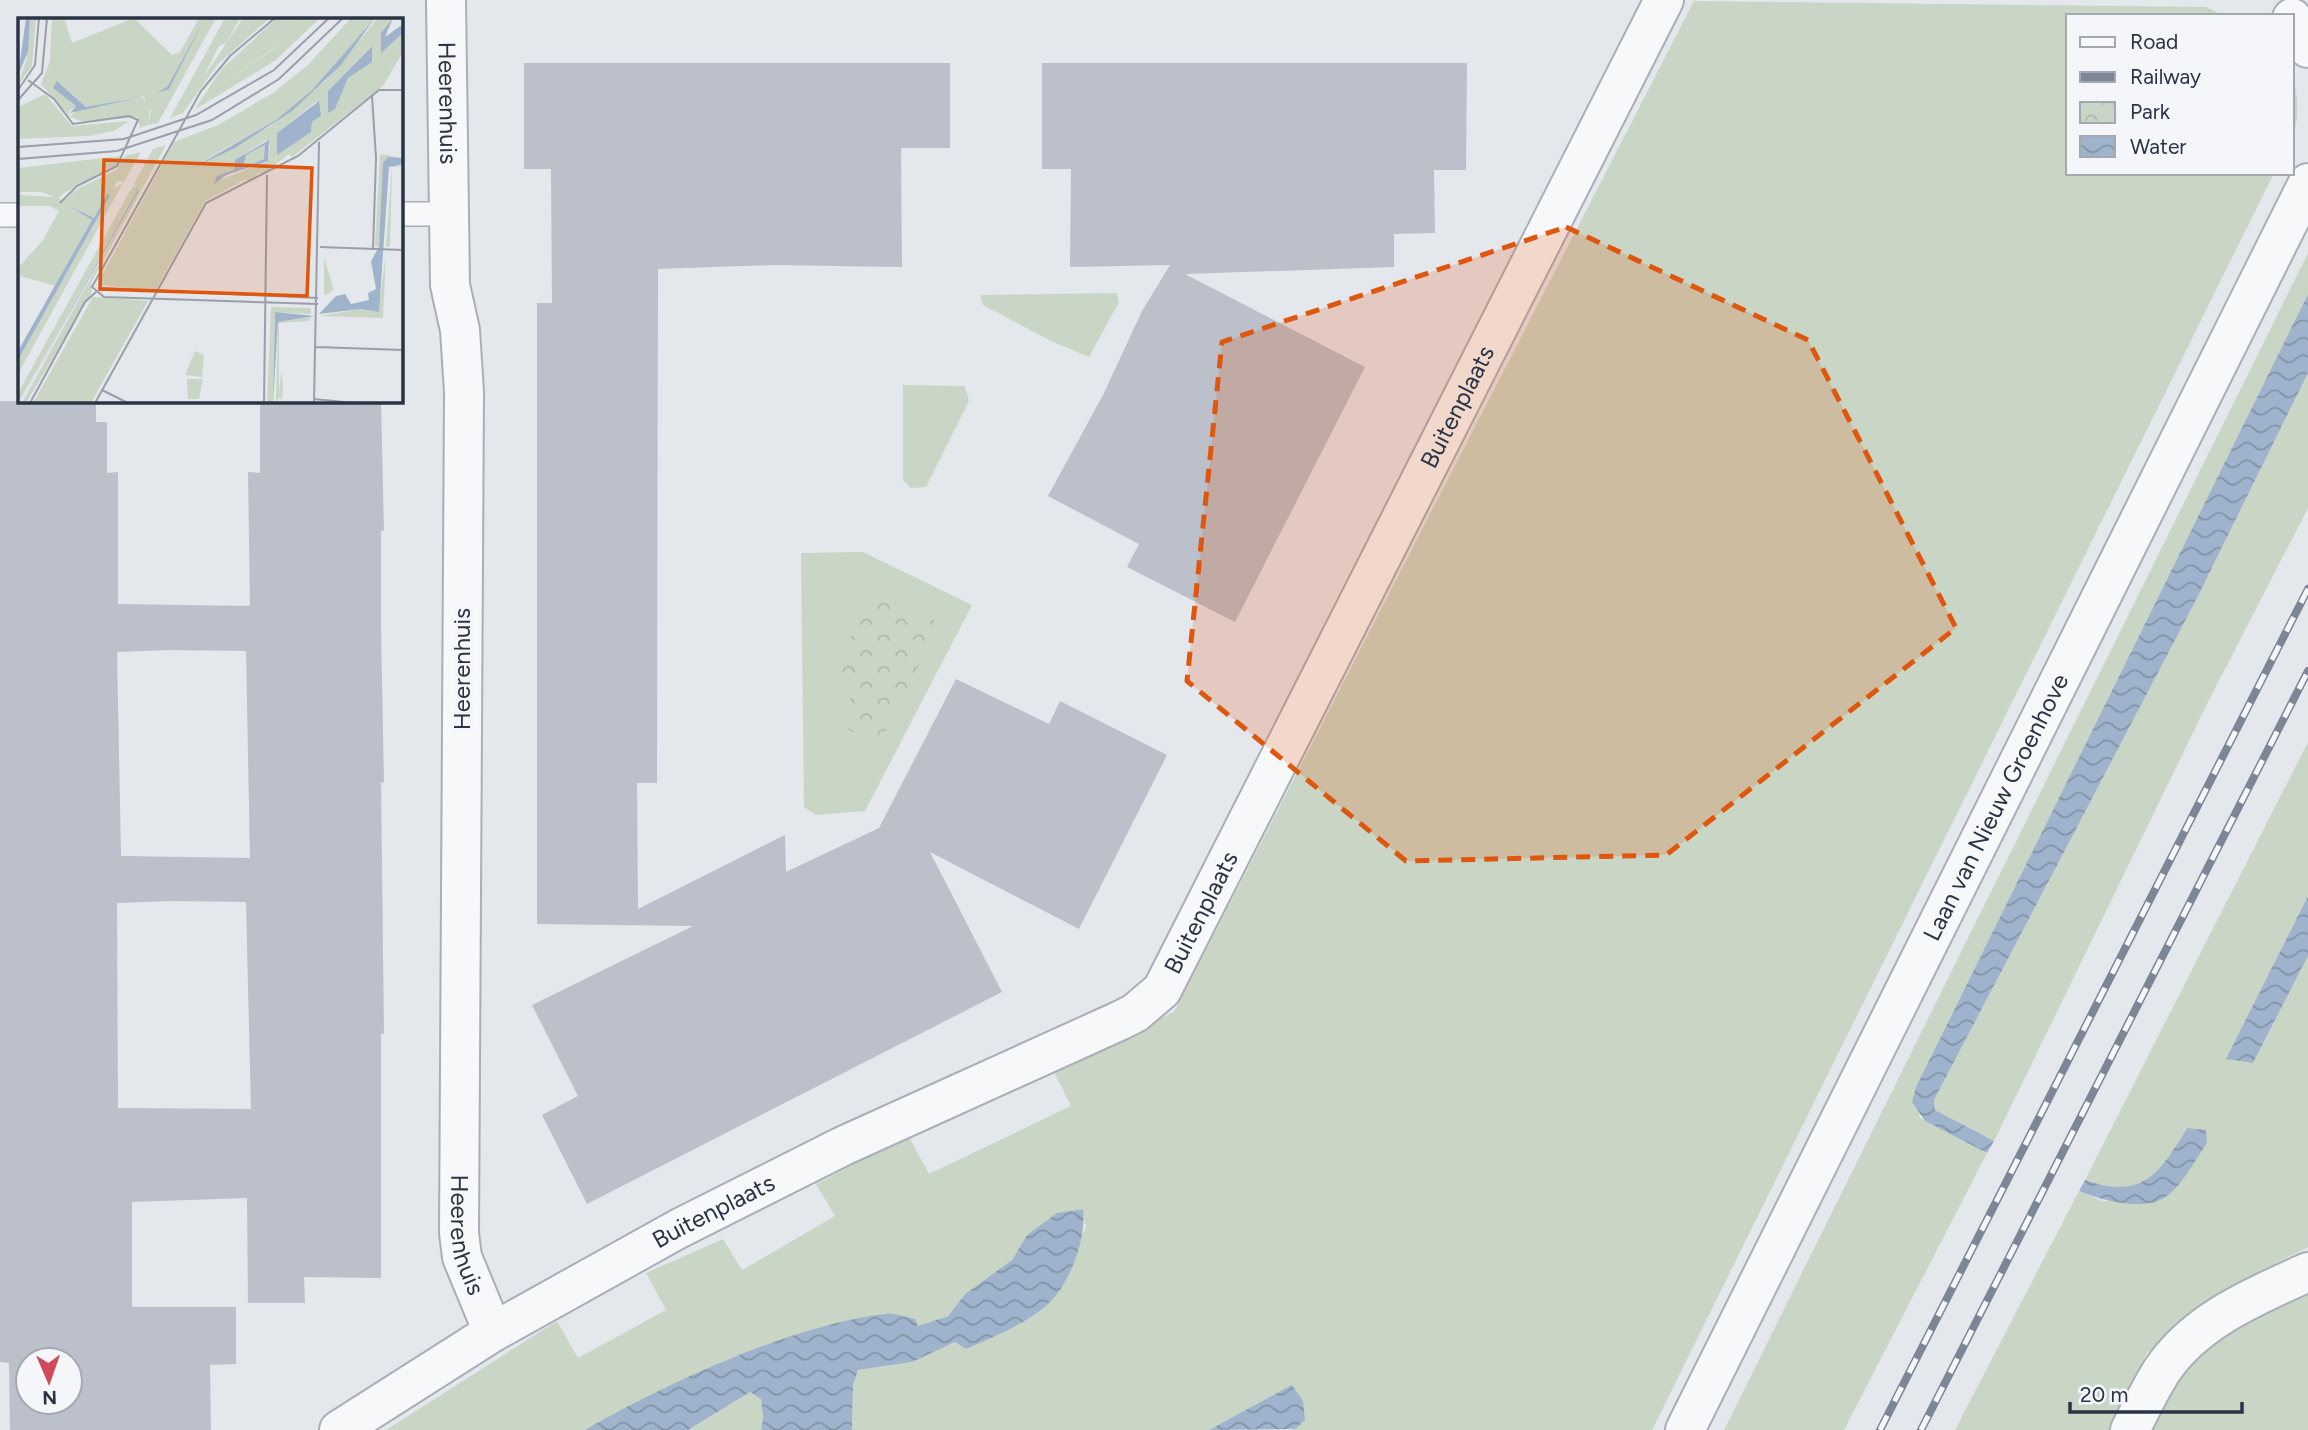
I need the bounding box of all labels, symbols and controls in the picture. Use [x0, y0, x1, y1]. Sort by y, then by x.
legend [2066, 14, 2294, 175]
inset map [18, 18, 402, 402]
text: Road [2130, 29, 2178, 54]
street label: Heerenhuis [433, 42, 463, 164]
text: Railway [2130, 64, 2201, 89]
text: Park [2130, 99, 2171, 124]
text: Water [2130, 134, 2186, 159]
street label: Buitenplaats [1414, 341, 1500, 473]
street label: Heerenhuis [447, 608, 476, 730]
street label: Laan van Nieuw Groenhove [1917, 669, 2074, 945]
street label: Buitenplaats [1158, 846, 1244, 979]
street label: Buitenplaats [647, 1168, 779, 1254]
street label: Heerenhuis [444, 1174, 491, 1299]
north arrow [14, 1346, 84, 1416]
scale bar [2070, 1370, 2242, 1414]
text: 20 m [2080, 1382, 2128, 1407]
text: N [42, 1386, 57, 1409]

